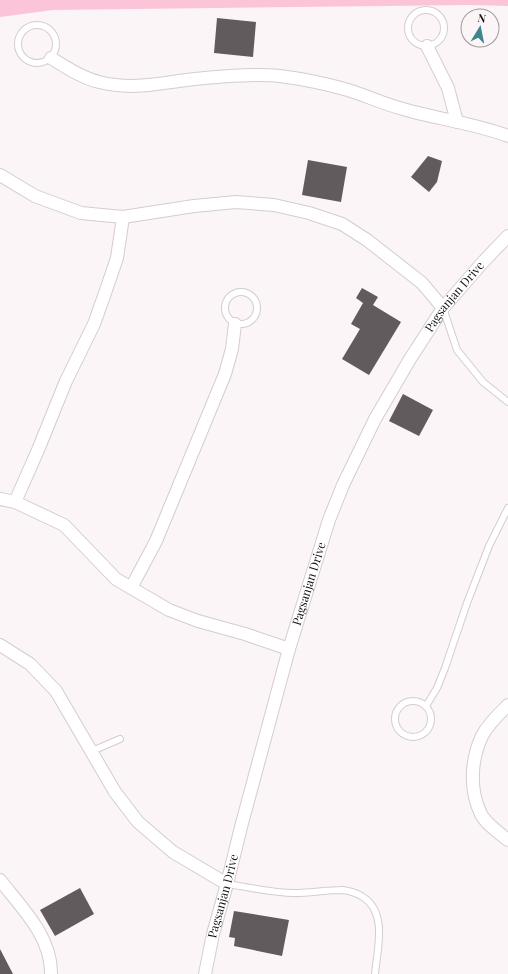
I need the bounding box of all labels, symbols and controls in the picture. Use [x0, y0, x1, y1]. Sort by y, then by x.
north arrow [460, 8, 500, 48]
text: N [477, 10, 487, 26]
street label: Pagsanjan Drive [421, 257, 487, 335]
street label: Pagsanjan Drive [288, 540, 329, 627]
street label: Pagsanjan Drive [203, 852, 241, 939]

